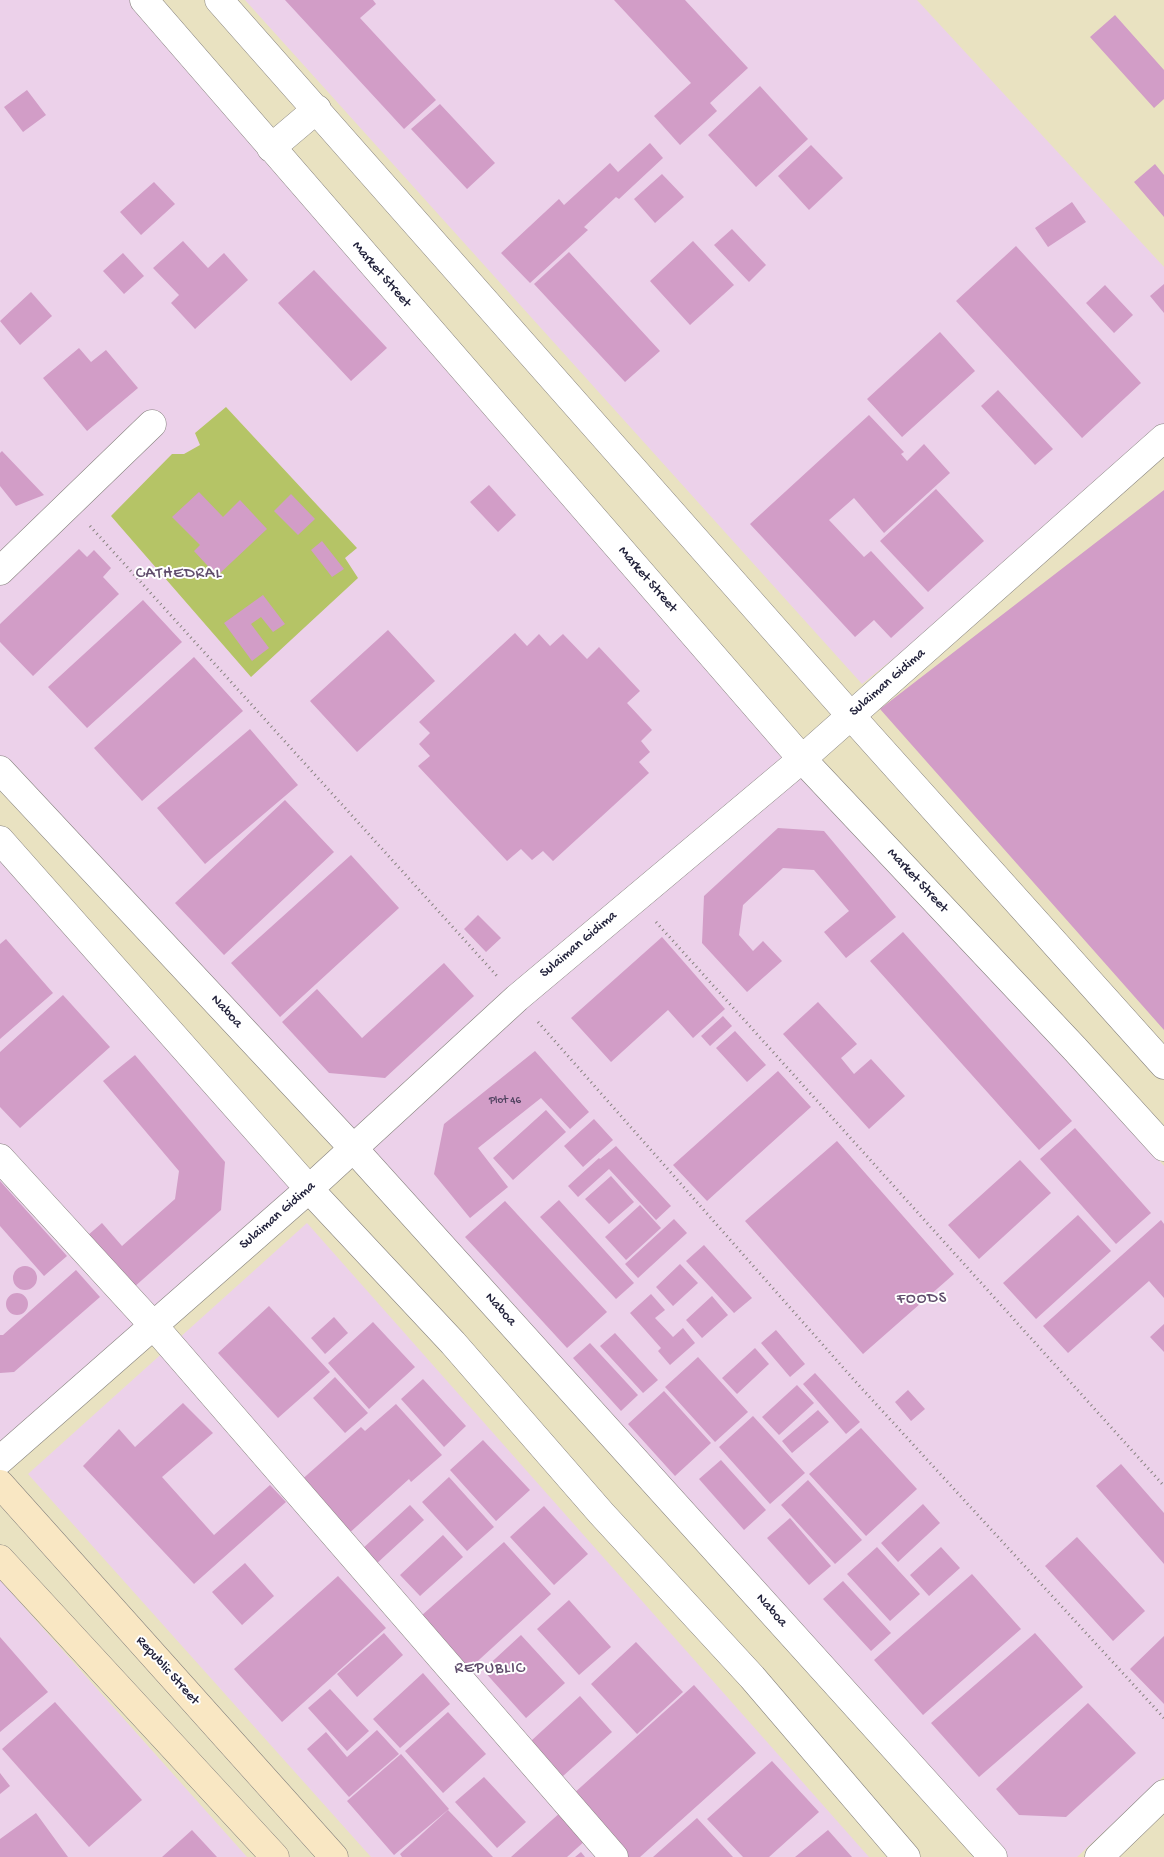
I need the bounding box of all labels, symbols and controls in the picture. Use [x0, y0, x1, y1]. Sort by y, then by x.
street label: Market Street [348, 238, 414, 312]
street label: Market Street [614, 543, 680, 617]
district label: CATHEDRAL [135, 565, 223, 585]
street label: Sulaiman Gidima [846, 645, 930, 721]
street label: Market Street [883, 845, 951, 917]
street label: Sulaiman Gidima [537, 908, 621, 982]
street label: Naboa [206, 992, 246, 1032]
house number: Plot 46 [489, 1094, 521, 1108]
street label: Sulaiman Gidima [236, 1178, 320, 1254]
street label: Naboa [481, 1290, 519, 1330]
district label: FOODS [896, 1290, 948, 1310]
street label: Naboa [752, 1591, 790, 1631]
street label: Republic Street [132, 1633, 202, 1709]
district label: REPUBLIC [454, 1660, 526, 1680]

